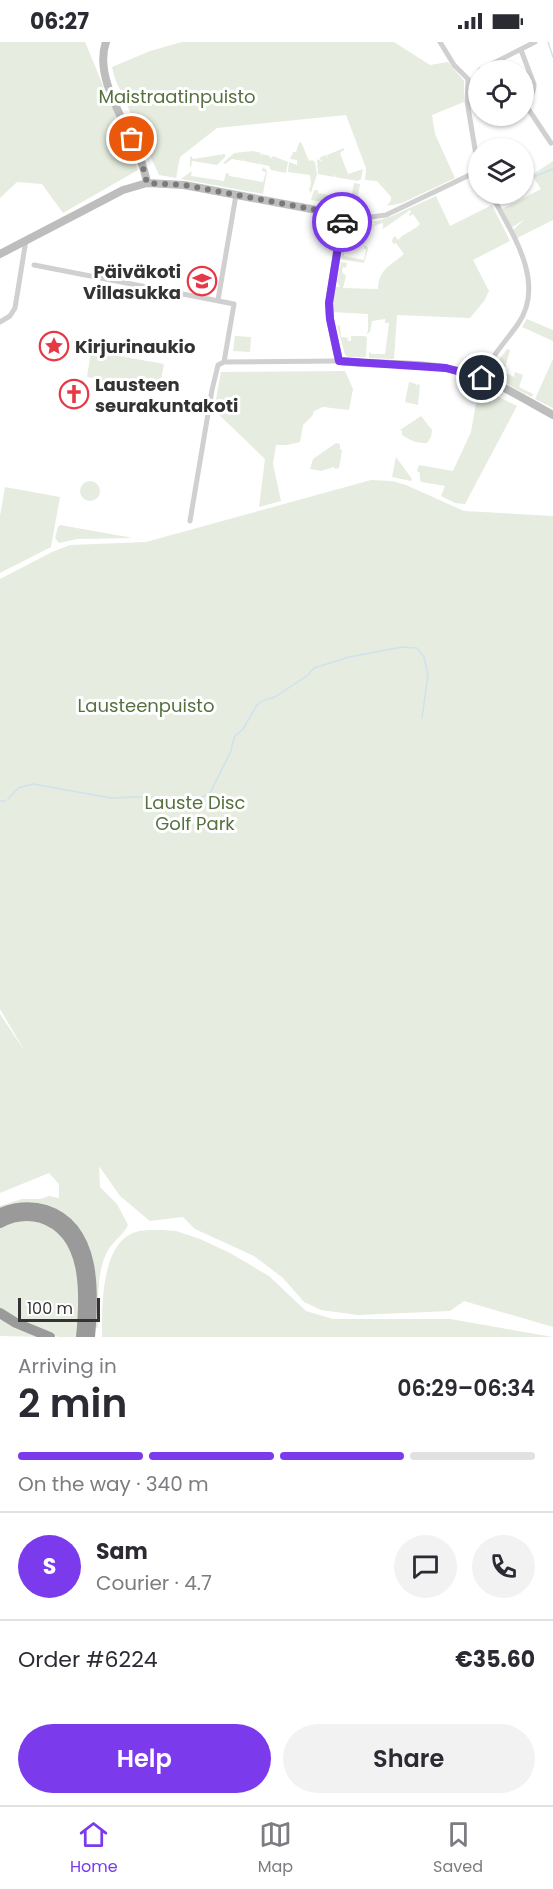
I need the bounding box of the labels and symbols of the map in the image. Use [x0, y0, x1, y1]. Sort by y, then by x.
park label: Maistraatinpuisto [98, 84, 256, 109]
pin [106, 113, 157, 164]
courier [312, 192, 372, 252]
place label: Päiväkoti Villasukka [83, 259, 181, 305]
school or university icon: Päiväkoti Villasukka [186, 265, 218, 297]
place icon: Kirjurinaukio [38, 330, 70, 362]
place label: Kirjurinaukio [75, 334, 195, 359]
pin [456, 352, 507, 403]
place label: Lausteen seurakuntakoti [95, 372, 238, 418]
church icon: Lausteen seurakuntakoti [58, 378, 90, 410]
park label: Lausteenpuisto [78, 693, 214, 718]
park label: Lauste Disc Golf Park [145, 790, 245, 836]
scale bar [18, 1295, 100, 1322]

